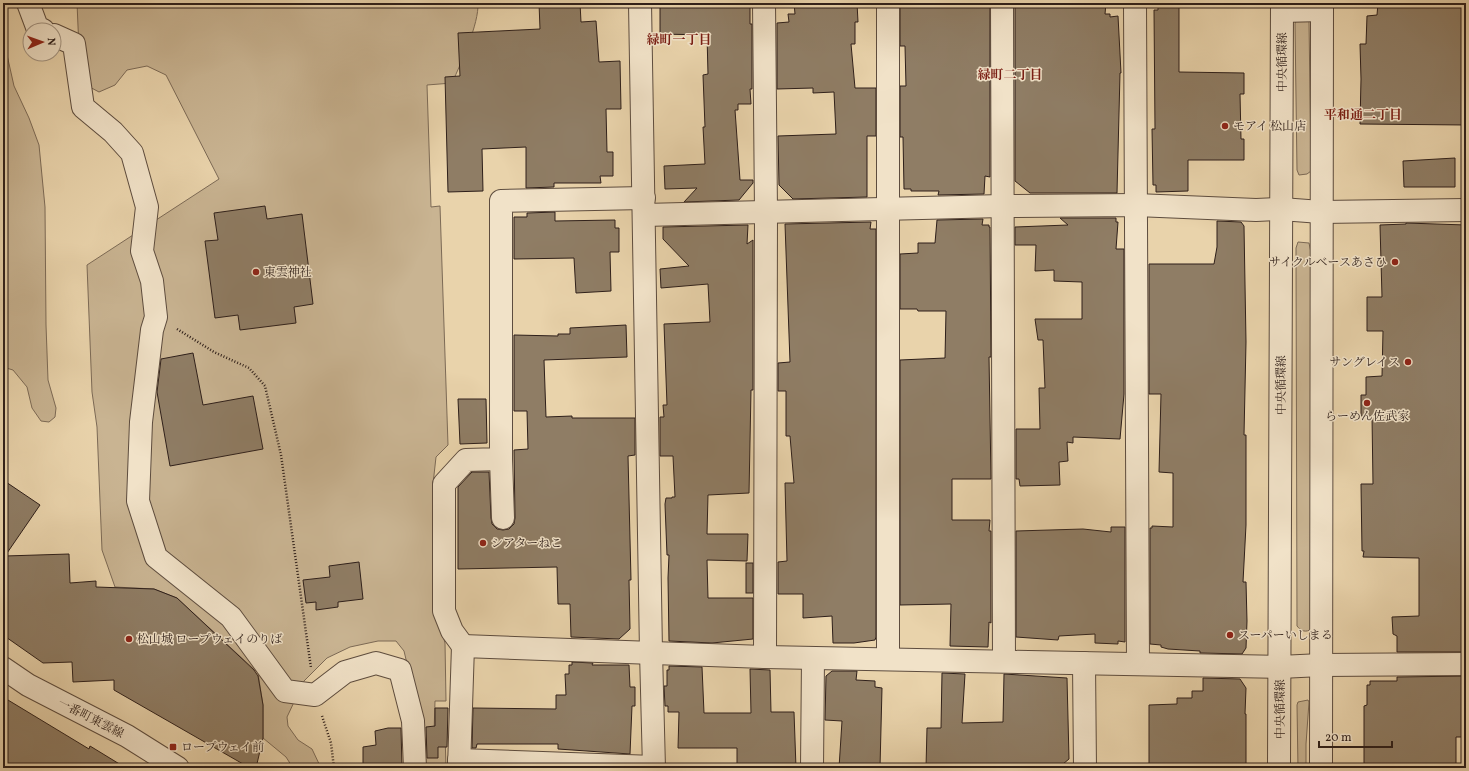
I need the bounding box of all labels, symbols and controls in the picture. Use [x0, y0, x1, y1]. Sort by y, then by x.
north arrow [22, 22, 62, 62]
district label: 緑町一丁目 [646, 32, 712, 50]
street label: 中央循環線 [1275, 32, 1291, 92]
text: N [43, 37, 58, 46]
district label: 緑町二丁目 [977, 67, 1043, 85]
district label: 平和通二丁目 [1324, 107, 1402, 125]
place label: モアイ 松山店 [1233, 119, 1306, 135]
marker: モアイ 松山店 [1220, 121, 1230, 131]
place label: サイクルベースあさひ [1269, 255, 1387, 271]
marker: サイクルベースあさひ [1390, 257, 1400, 267]
place label: 東雲神社 [264, 265, 312, 281]
marker: 東雲神社 [251, 267, 261, 277]
street label: 中央循環線 [1274, 355, 1290, 415]
place label: サングレイス [1330, 355, 1400, 371]
marker: サングレイス [1403, 357, 1413, 367]
marker: らーめん佐武家 [1362, 398, 1372, 408]
place label: らーめん佐武家 [1325, 409, 1409, 425]
place label: シアターねこ [491, 536, 562, 552]
marker: シアターねこ [478, 538, 488, 548]
place label: スーパーいしまる [1238, 628, 1333, 644]
marker: スーパーいしまる [1225, 630, 1235, 640]
place label: 松山城 ロープウェイのりば [137, 632, 283, 648]
marker: 松山城 ロープウェイのりば [124, 634, 134, 644]
street label: 中央循環線 [1273, 679, 1289, 739]
street label: 一番町東雲線 [55, 695, 126, 742]
scale bar [1319, 723, 1392, 749]
text: 20 m [1325, 730, 1352, 746]
place label: ロープウェイ前 [181, 740, 264, 756]
marker: ロープウェイ前 [168, 742, 178, 752]

